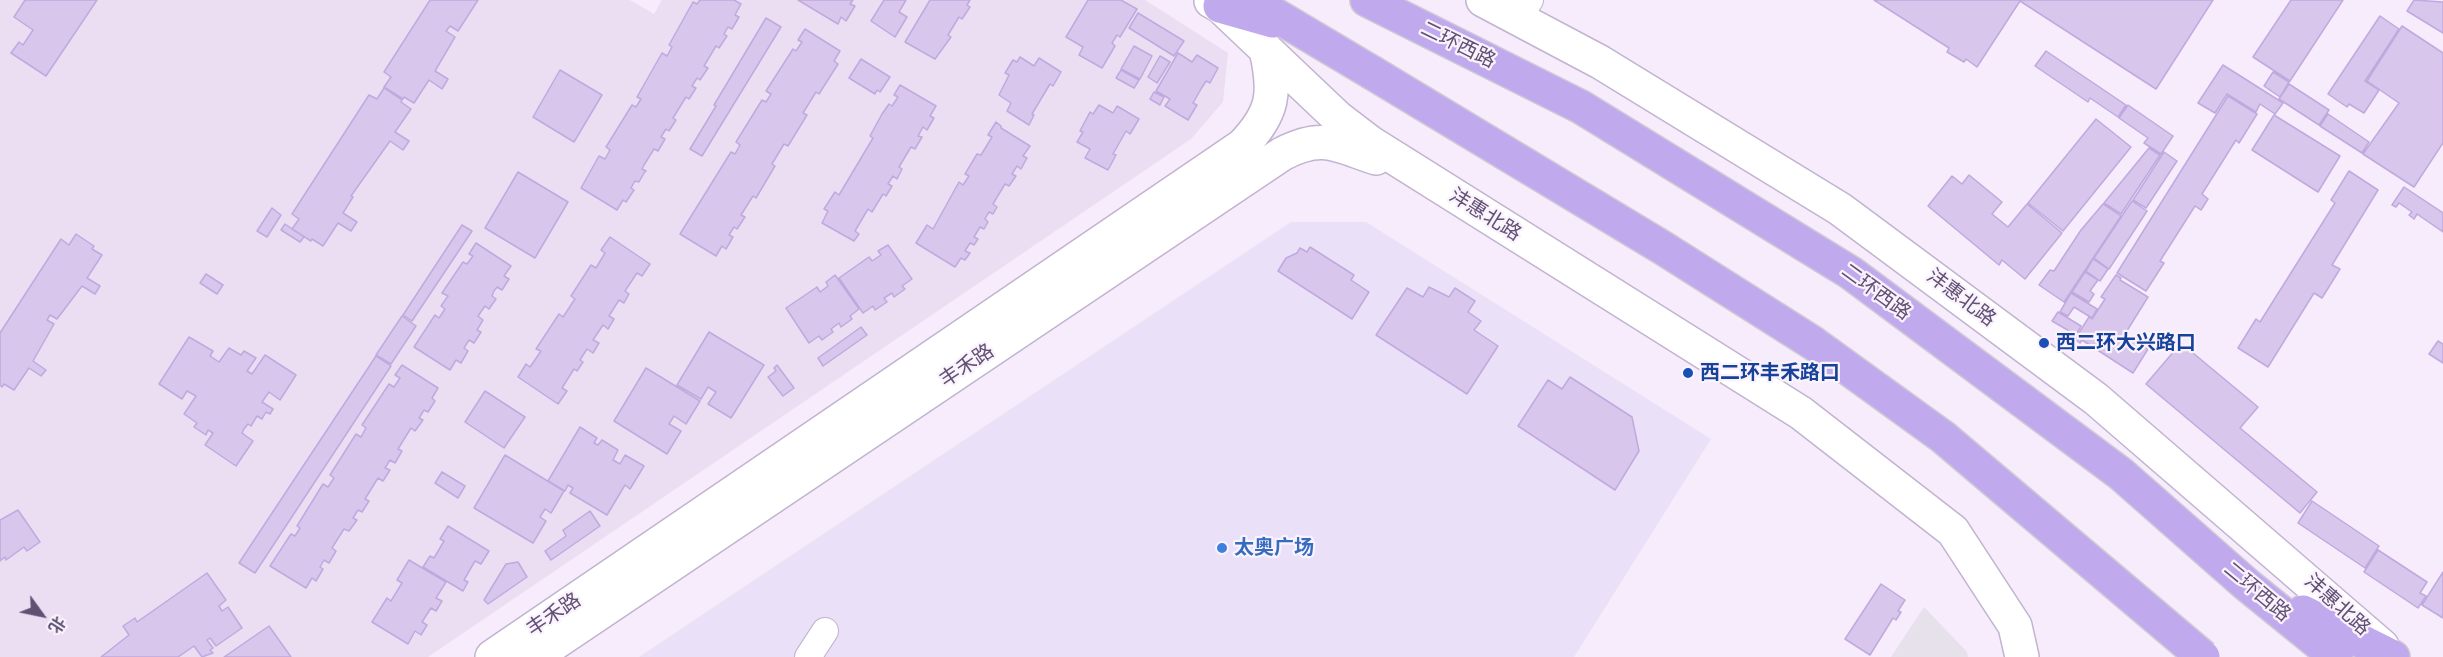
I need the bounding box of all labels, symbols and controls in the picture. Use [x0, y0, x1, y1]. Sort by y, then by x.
street label: 二环西路 [1417, 17, 1499, 73]
street label: 沣惠北路 [1445, 184, 1525, 246]
street label: 二环西路 [1837, 259, 1915, 325]
street label: 沣惠北路 [1922, 264, 2000, 332]
place label: 西二环大兴路口 [2056, 331, 2196, 355]
marker: 西二环大兴路口 [2037, 336, 2051, 350]
street label: 丰禾路 [935, 339, 999, 393]
place label: 西二环丰禾路口 [1700, 361, 1840, 385]
marker: 西二环丰禾路口 [1681, 366, 1695, 380]
place label: 太奥广场 [1234, 536, 1314, 560]
marker: 太奥广场 [1215, 541, 1229, 555]
street label: 二环西路 [2219, 557, 2295, 627]
street label: 沣惠北路 [2299, 569, 2375, 641]
north arrow [12, 585, 72, 645]
street label: 丰禾路 [522, 588, 586, 642]
text: 北 [44, 613, 70, 637]

